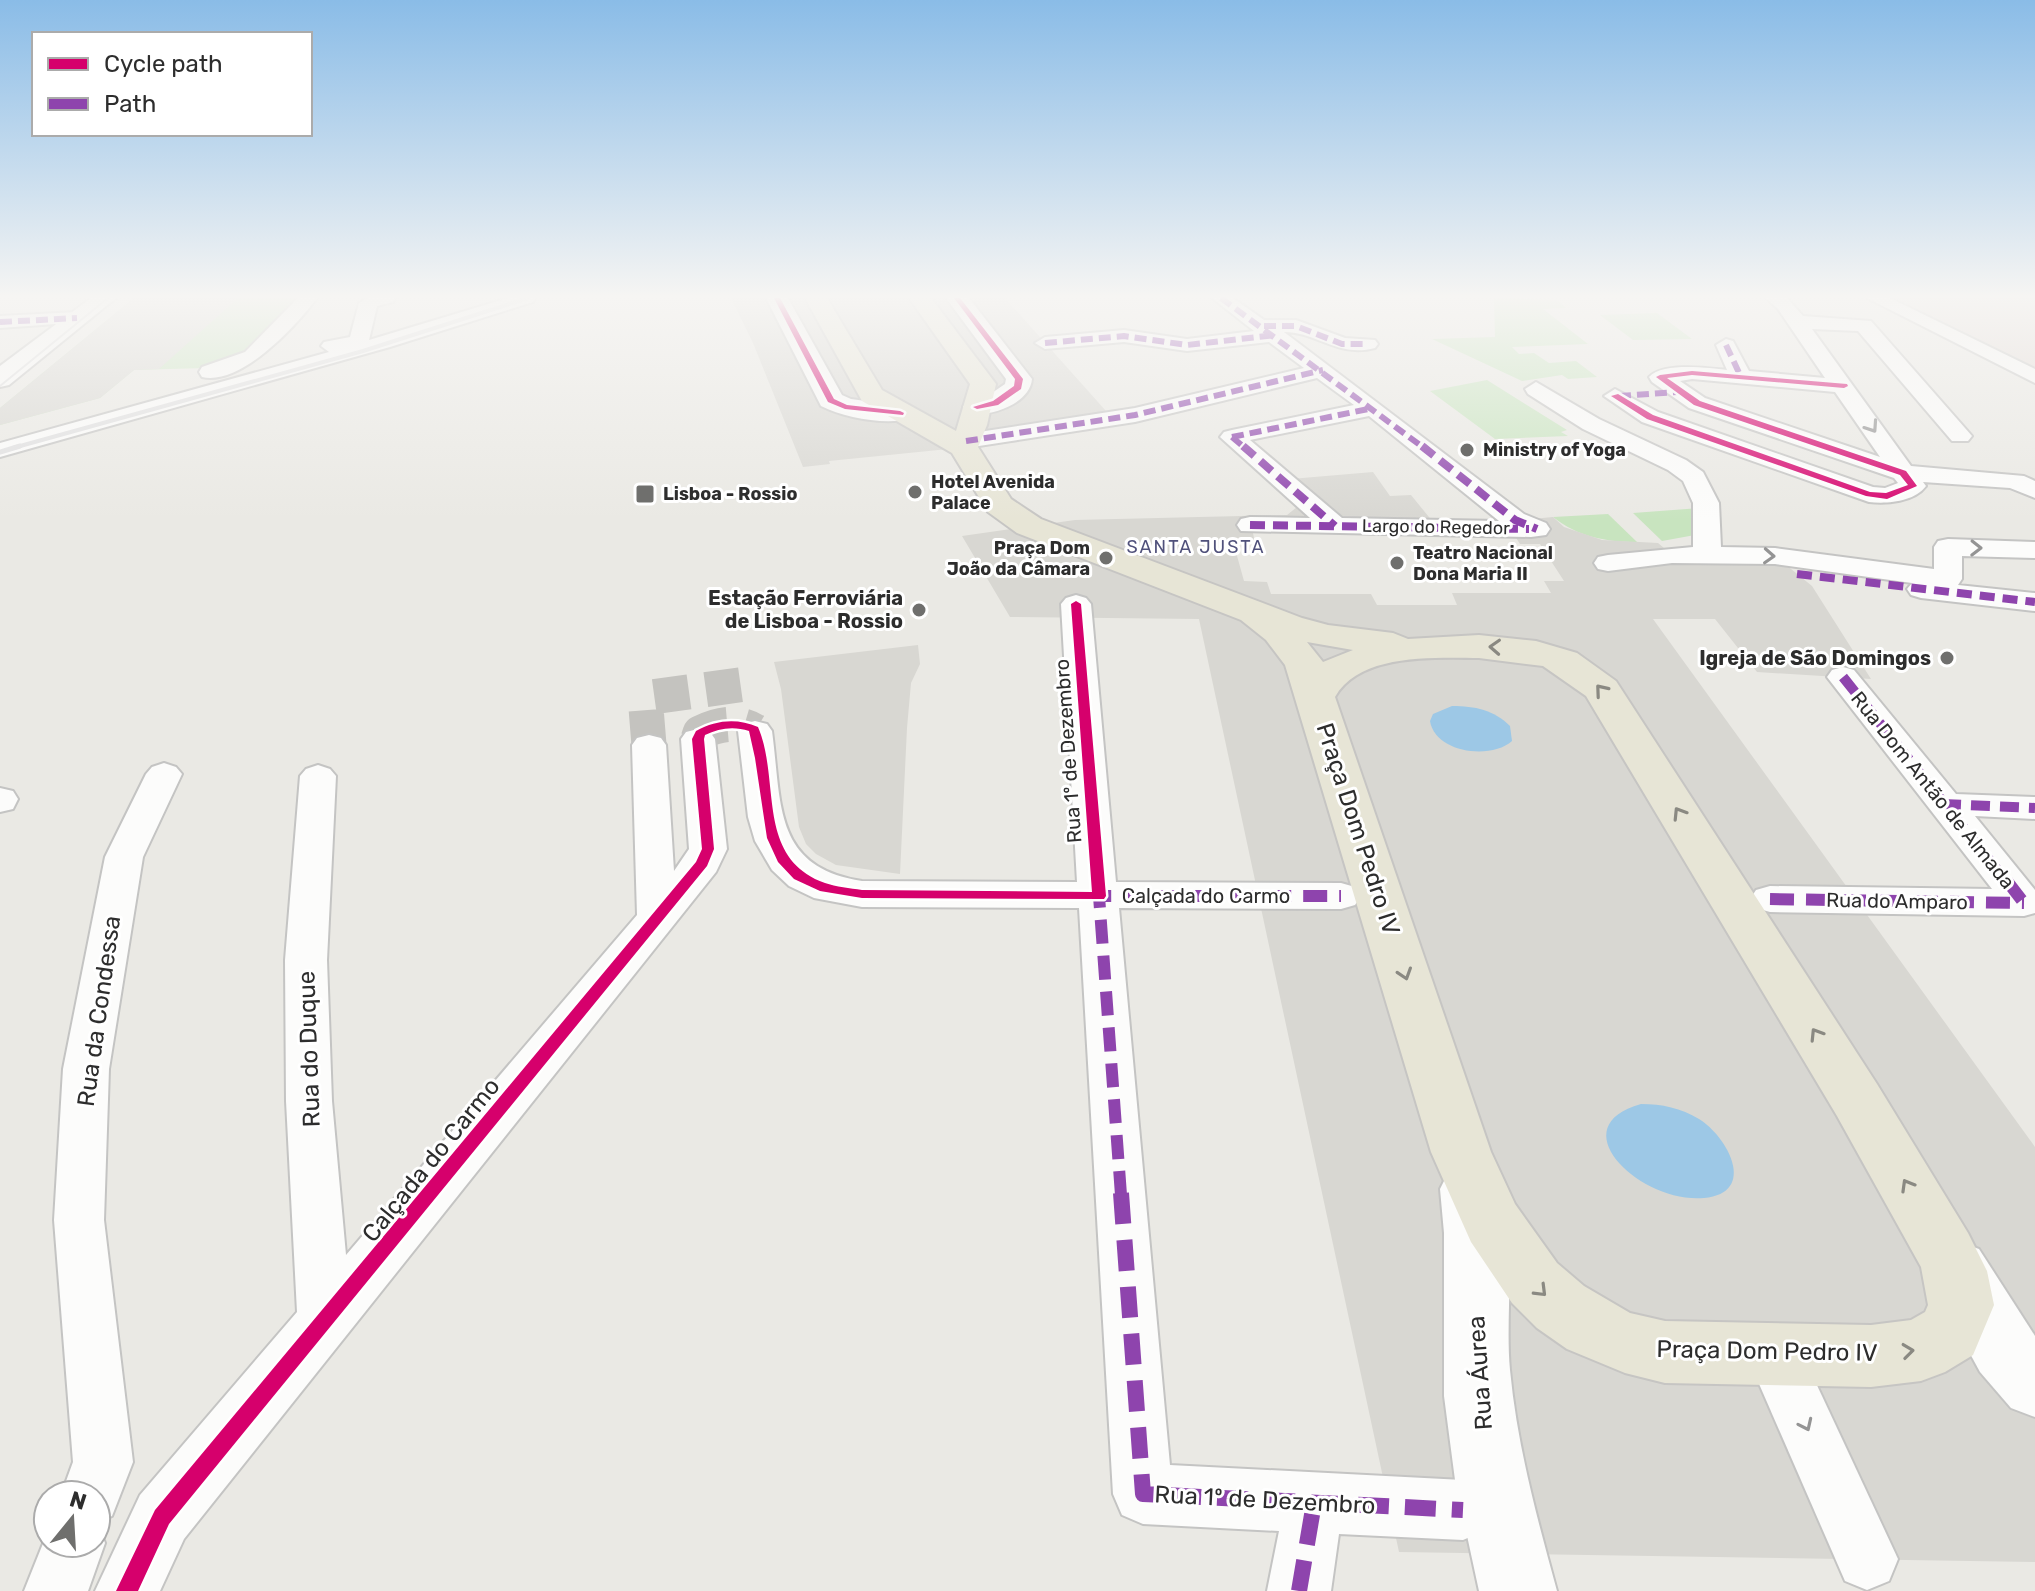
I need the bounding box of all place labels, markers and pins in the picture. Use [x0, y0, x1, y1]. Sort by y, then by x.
place label: Ministry of Yoga [1483, 439, 1626, 461]
marker: Ministry of Yoga [1458, 441, 1476, 459]
place label: Hotel Avenida Palace [931, 471, 1055, 514]
marker: Lisboa - Rossio [634, 483, 656, 505]
place label: Lisboa - Rossio [663, 483, 797, 505]
marker: Hotel Avenida Palace [906, 483, 924, 501]
place label: Praça Dom João da Câmara [947, 537, 1090, 580]
place label: Teatro Nacional Dona Maria II [1413, 542, 1553, 585]
marker: Praça Dom João da Câmara [1097, 549, 1115, 567]
marker: Teatro Nacional Dona Maria II [1388, 554, 1406, 572]
place label: Estação Ferroviária de Lisboa - Rossio [708, 586, 903, 633]
marker: Estação Ferroviária de Lisboa - Rossio [910, 601, 928, 619]
place label: Igreja de São Domingos [1699, 646, 1931, 670]
marker: Igreja de São Domingos [1938, 649, 1956, 667]

